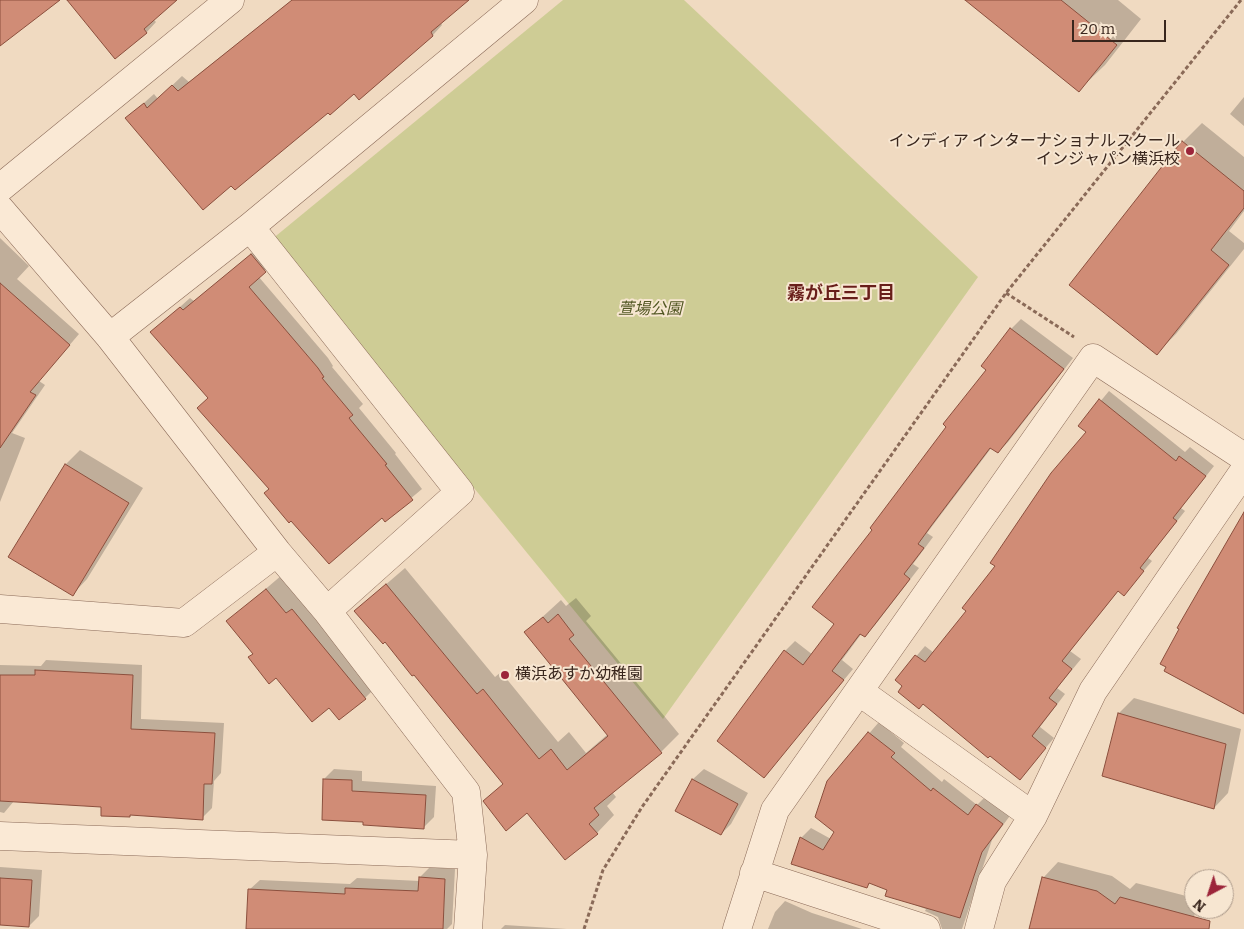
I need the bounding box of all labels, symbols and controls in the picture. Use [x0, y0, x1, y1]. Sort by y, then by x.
scale bar [1074, 10, 1168, 42]
text: 20 m [1080, 20, 1115, 38]
place label: インディア インターナショナルスクール インジャパン横浜校 [889, 132, 1180, 170]
marker: インディア インターナショナルスクール インジャパン横浜校 [1184, 145, 1196, 157]
district label: 霧が丘三丁目 [787, 283, 895, 305]
park label: 萱場公園 [618, 300, 682, 320]
place label: 横浜あすか幼稚園 [515, 665, 643, 685]
marker: 横浜あすか幼稚園 [499, 669, 511, 681]
north arrow [1184, 869, 1234, 919]
text: N [1190, 895, 1209, 915]

